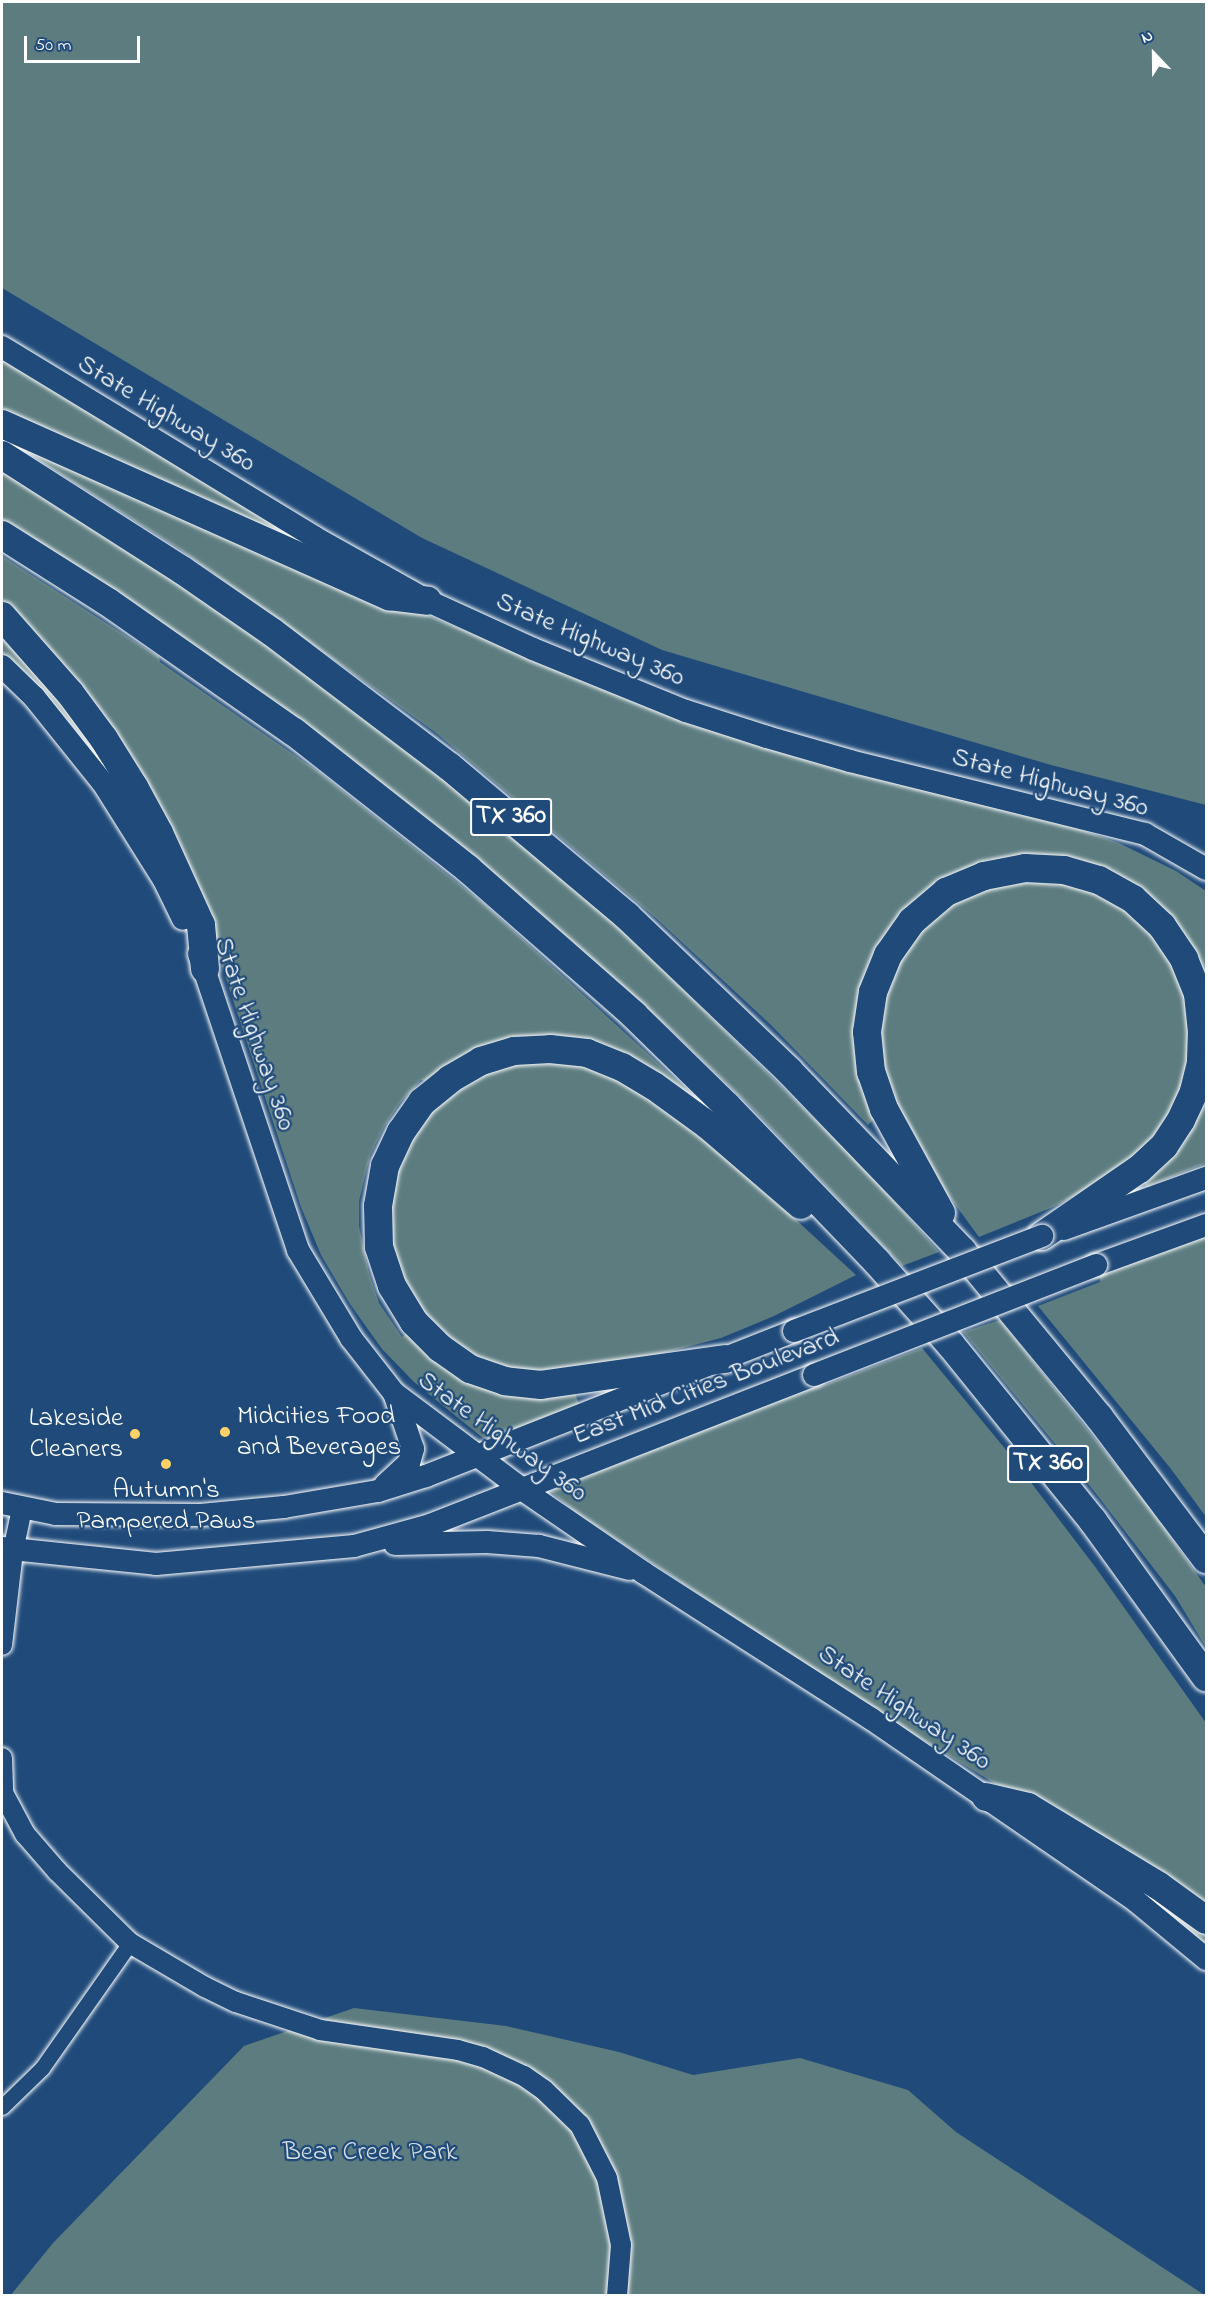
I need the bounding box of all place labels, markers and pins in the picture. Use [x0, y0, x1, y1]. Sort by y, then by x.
place label: Midcities Food and Beverages [237, 1400, 401, 1463]
place label: Lakeside Cleaners [29, 1402, 123, 1465]
marker: Midcities Food and Beverages [218, 1425, 232, 1439]
marker: Lakeside Cleaners [128, 1427, 142, 1441]
marker: Autumn's Pampered Paws [159, 1457, 173, 1471]
place label: Autumn's Pampered Paws [77, 1474, 255, 1537]

